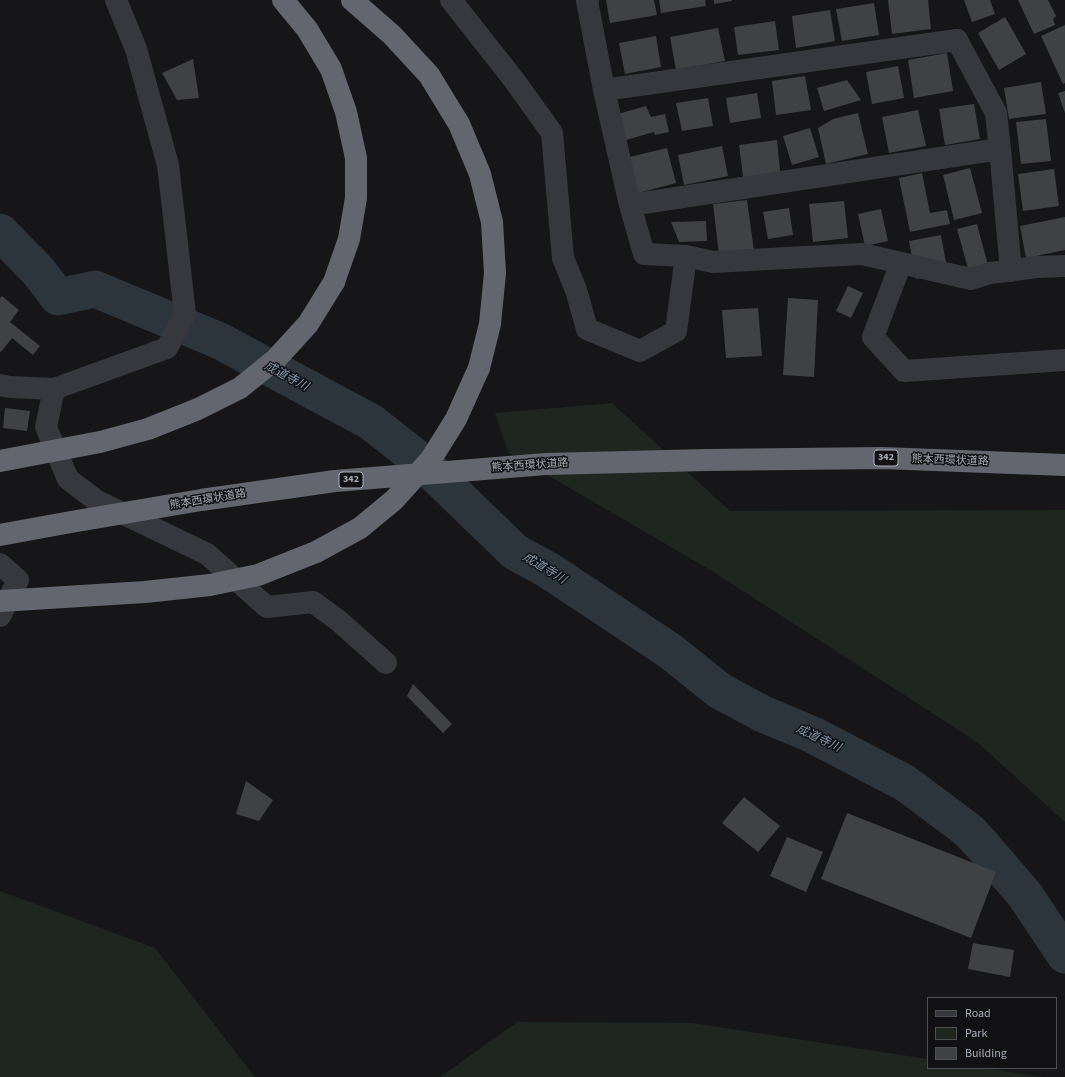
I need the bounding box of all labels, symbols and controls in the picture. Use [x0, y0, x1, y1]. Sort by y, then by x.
water label: 成道寺川 [261, 359, 311, 395]
road number: 342 [874, 450, 898, 466]
street label: 熊本西環状道路 [911, 453, 989, 469]
street label: 熊本西環状道路 [491, 457, 569, 475]
road number: 342 [339, 472, 363, 488]
street label: 熊本西環状道路 [169, 487, 247, 513]
water label: 成道寺川 [520, 550, 568, 588]
water label: 成道寺川 [793, 722, 843, 756]
legend [927, 997, 1057, 1069]
text: Road [965, 1005, 991, 1022]
text: Park [965, 1025, 987, 1042]
text: Building [965, 1045, 1007, 1062]

